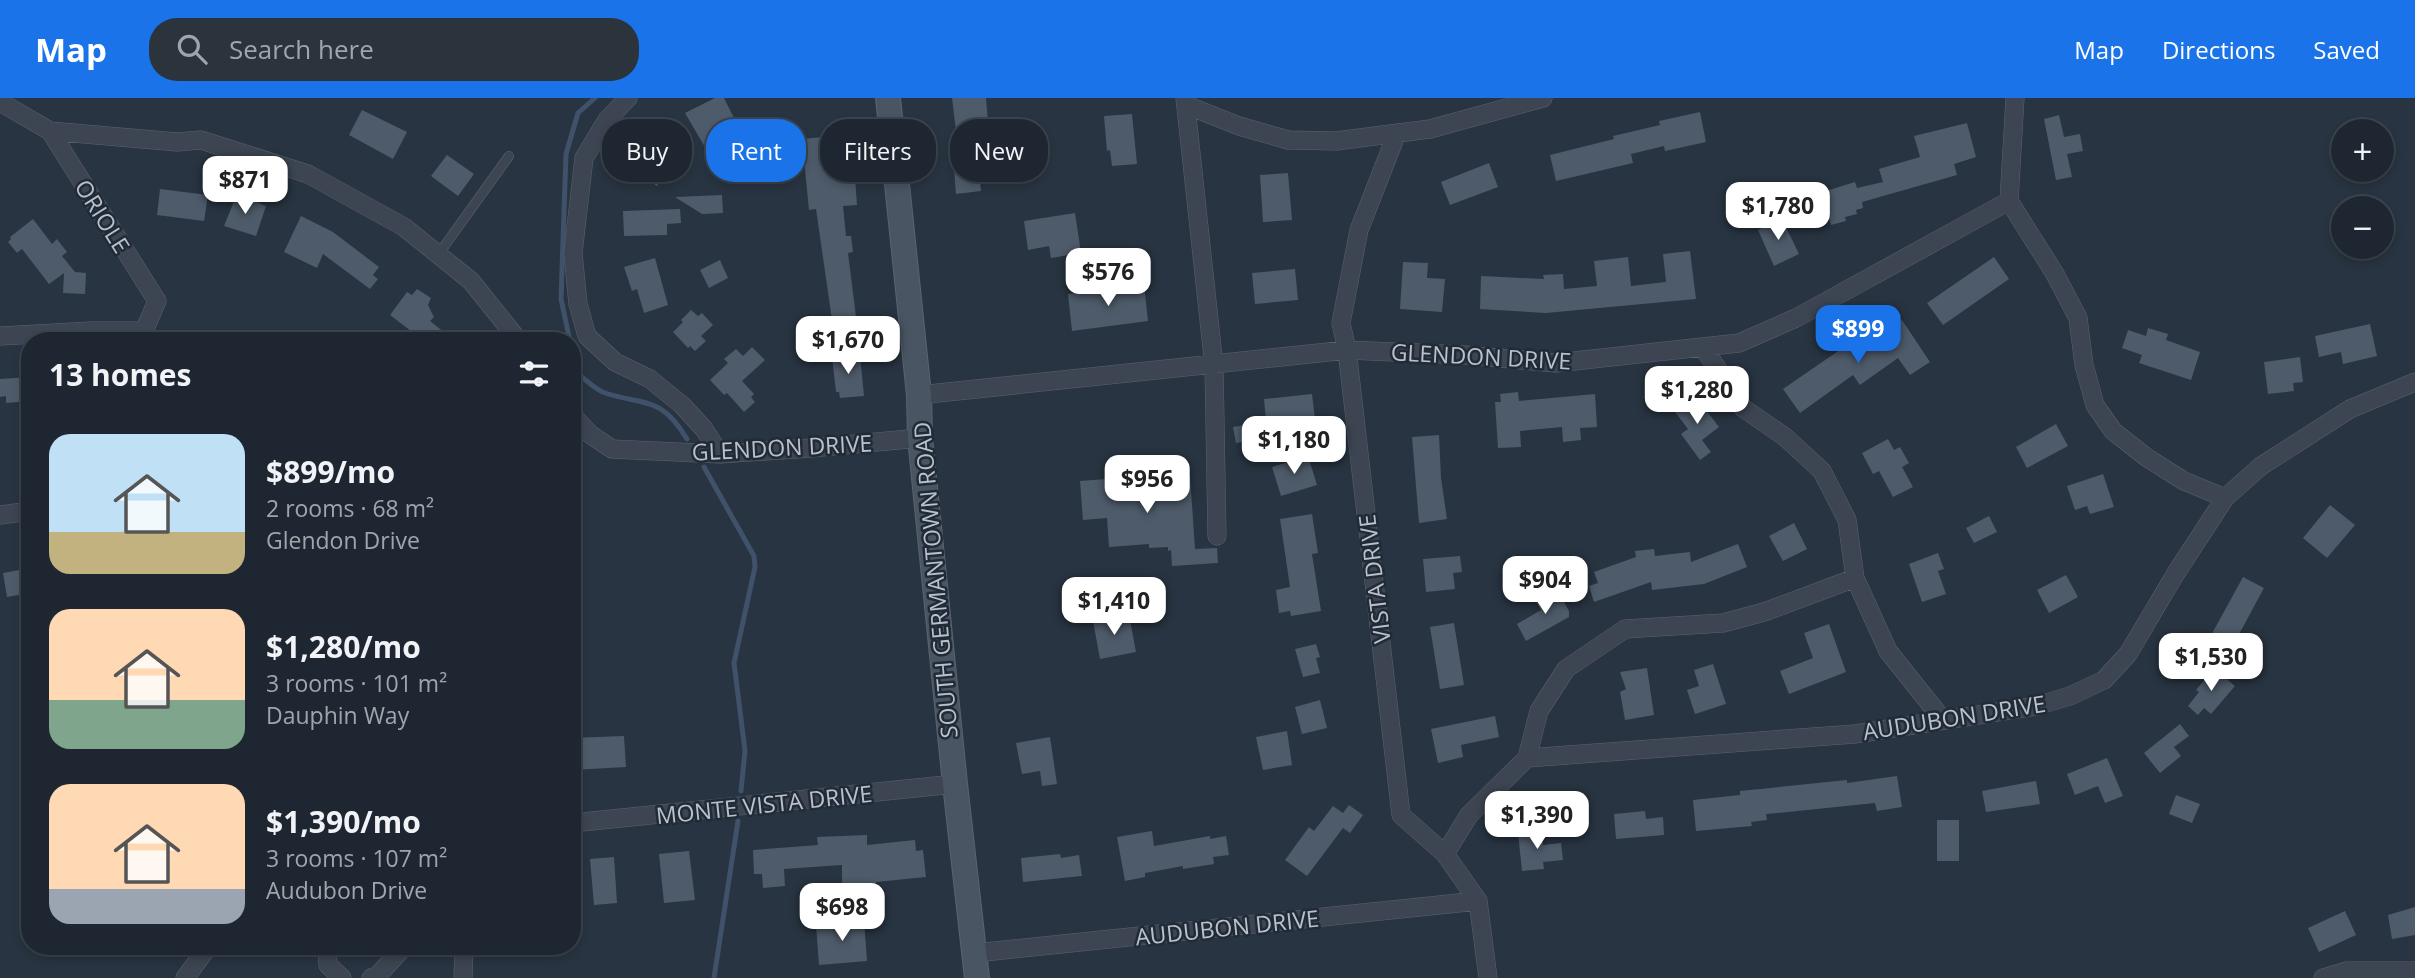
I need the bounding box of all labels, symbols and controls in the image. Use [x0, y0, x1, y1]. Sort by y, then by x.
search box [149, 18, 639, 81]
text: Map [35, 27, 107, 72]
icon: search [173, 30, 211, 68]
text: Search here [229, 31, 374, 67]
text: Map [2074, 33, 2124, 66]
text: Directions [2162, 33, 2275, 66]
text: Saved [2313, 33, 2380, 66]
chip: Buy [602, 119, 692, 182]
chip: Rent [706, 119, 806, 182]
chip: Filters [820, 119, 936, 182]
chip: New [950, 119, 1048, 182]
map controls [2331, 119, 2394, 259]
button: + [2331, 119, 2394, 182]
pin: $871 [204, 156, 286, 216]
text: $871 [219, 163, 271, 195]
street label: ORIOLE [68, 173, 138, 259]
pin: $1,780 [1721, 183, 1835, 242]
text: $1,780 [1742, 189, 1814, 221]
button: − [2331, 196, 2394, 259]
pin: $576 [1067, 248, 1149, 308]
text: $576 [1082, 255, 1134, 287]
pin: $899 [1817, 306, 1899, 365]
text: $899 [1832, 312, 1884, 344]
pin: $1,670 [791, 316, 905, 376]
text: $1,670 [812, 323, 884, 355]
street label: GLENDON DRIVE [1390, 335, 1572, 377]
text: 13 homes [49, 354, 192, 395]
icon: filters [515, 355, 553, 393]
pin: $1,280 [1640, 366, 1754, 426]
text: $1,280 [1661, 373, 1733, 405]
pin: $1,180 [1237, 416, 1351, 476]
street label: SOUTH GERMANTOWN ROAD [905, 420, 965, 740]
text: $1,180 [1258, 423, 1330, 455]
street label: GLENDON DRIVE [691, 426, 873, 468]
text: $899/mo [266, 451, 395, 492]
pin: $956 [1106, 456, 1188, 515]
icon: home [105, 462, 189, 546]
text: $956 [1121, 462, 1173, 494]
text: 2 rooms · 68 m² [266, 492, 434, 524]
street label: VISTA DRIVE [1350, 513, 1398, 645]
text: Glendon Drive [266, 524, 420, 556]
pin: $904 [1504, 556, 1586, 616]
text: $904 [1519, 563, 1571, 595]
pin: $1,410 [1057, 578, 1171, 637]
text: $1,410 [1078, 584, 1150, 616]
text: $1,280/mo [266, 626, 421, 667]
pin: $1,530 [2154, 634, 2268, 693]
icon: home [105, 637, 189, 721]
text: $1,530 [2175, 640, 2247, 672]
text: 3 rooms · 101 m² [266, 667, 447, 699]
street label: AUDUBON DRIVE [1860, 687, 2048, 747]
text: Dauphin Way [266, 699, 409, 731]
street label: MONTE VISTA DRIVE [654, 777, 874, 831]
pin: $1,390 [1480, 792, 1594, 851]
text: $1,390 [1501, 798, 1573, 830]
text: $1,390/mo [266, 801, 421, 842]
icon: home [105, 812, 189, 896]
text: 3 rooms · 107 m² [266, 842, 447, 874]
text: Audubon Drive [266, 874, 427, 906]
pin: $698 [801, 884, 883, 943]
text: $698 [816, 890, 868, 922]
street label: AUDUBON DRIVE [1134, 901, 1320, 953]

